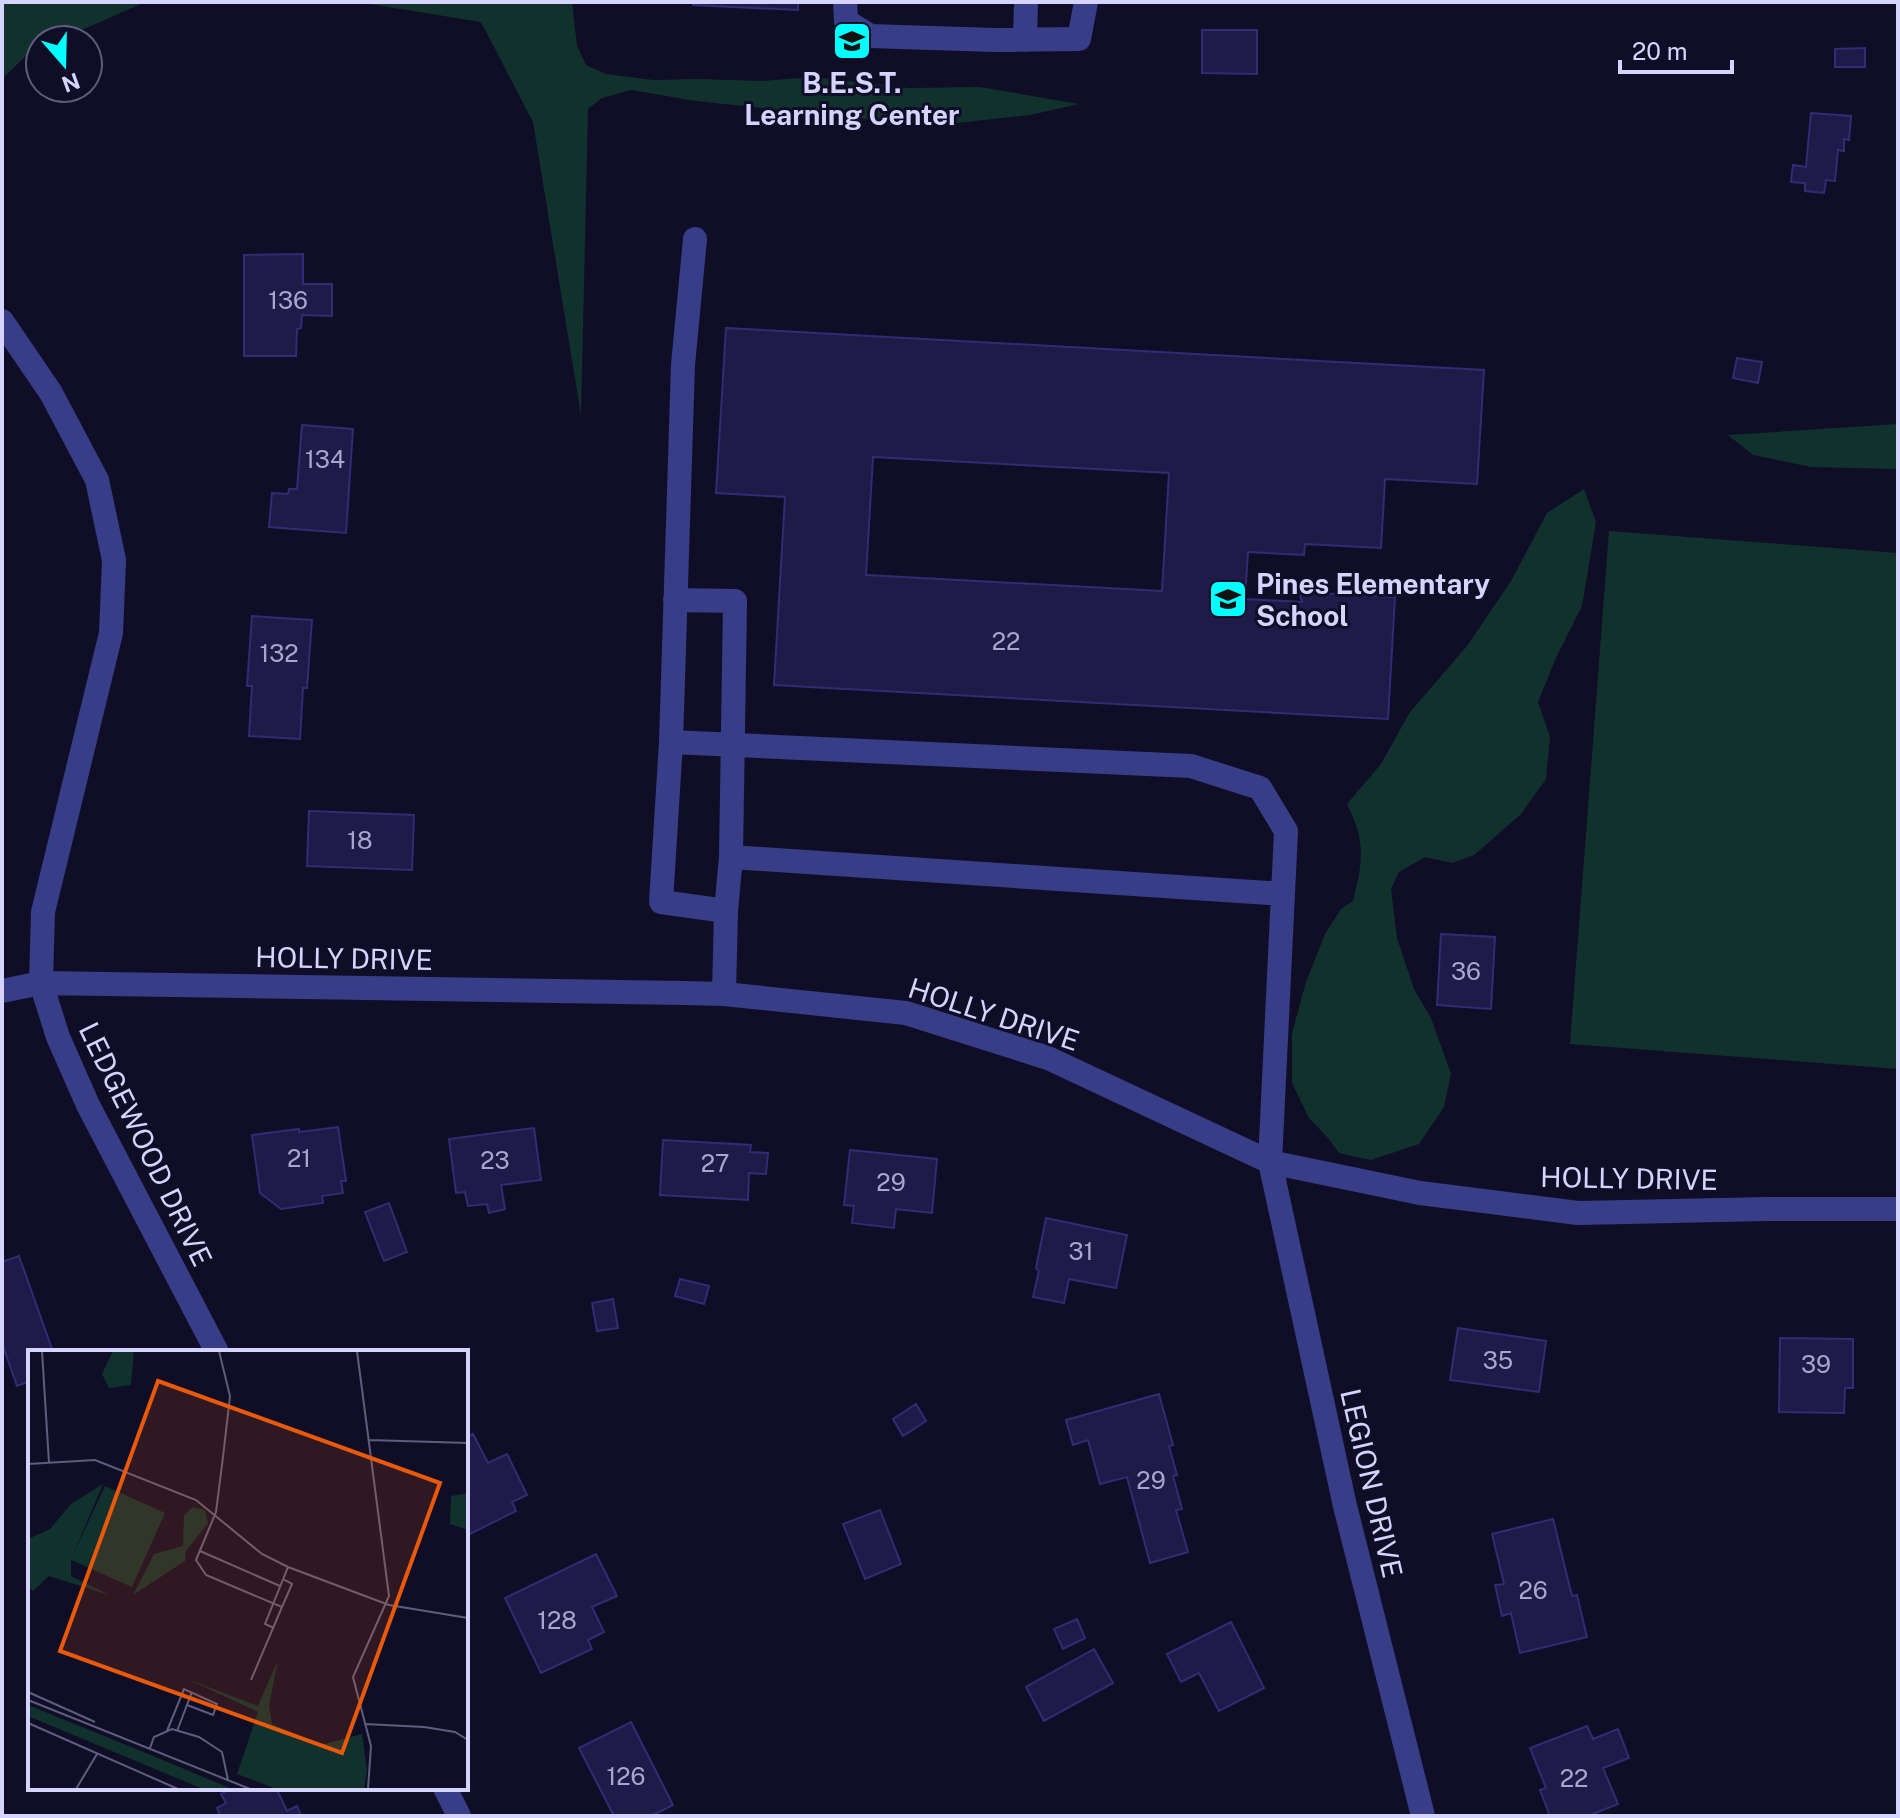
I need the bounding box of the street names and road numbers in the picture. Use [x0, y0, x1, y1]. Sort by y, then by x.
street label: HOLLY DRIVE [255, 940, 433, 976]
street label: HOLLY DRIVE [904, 971, 1084, 1057]
street label: LEDGEWOOD DRIVE [73, 1017, 219, 1271]
street label: HOLLY DRIVE [1540, 1160, 1718, 1196]
street label: LEGION DRIVE [1334, 1385, 1410, 1581]

